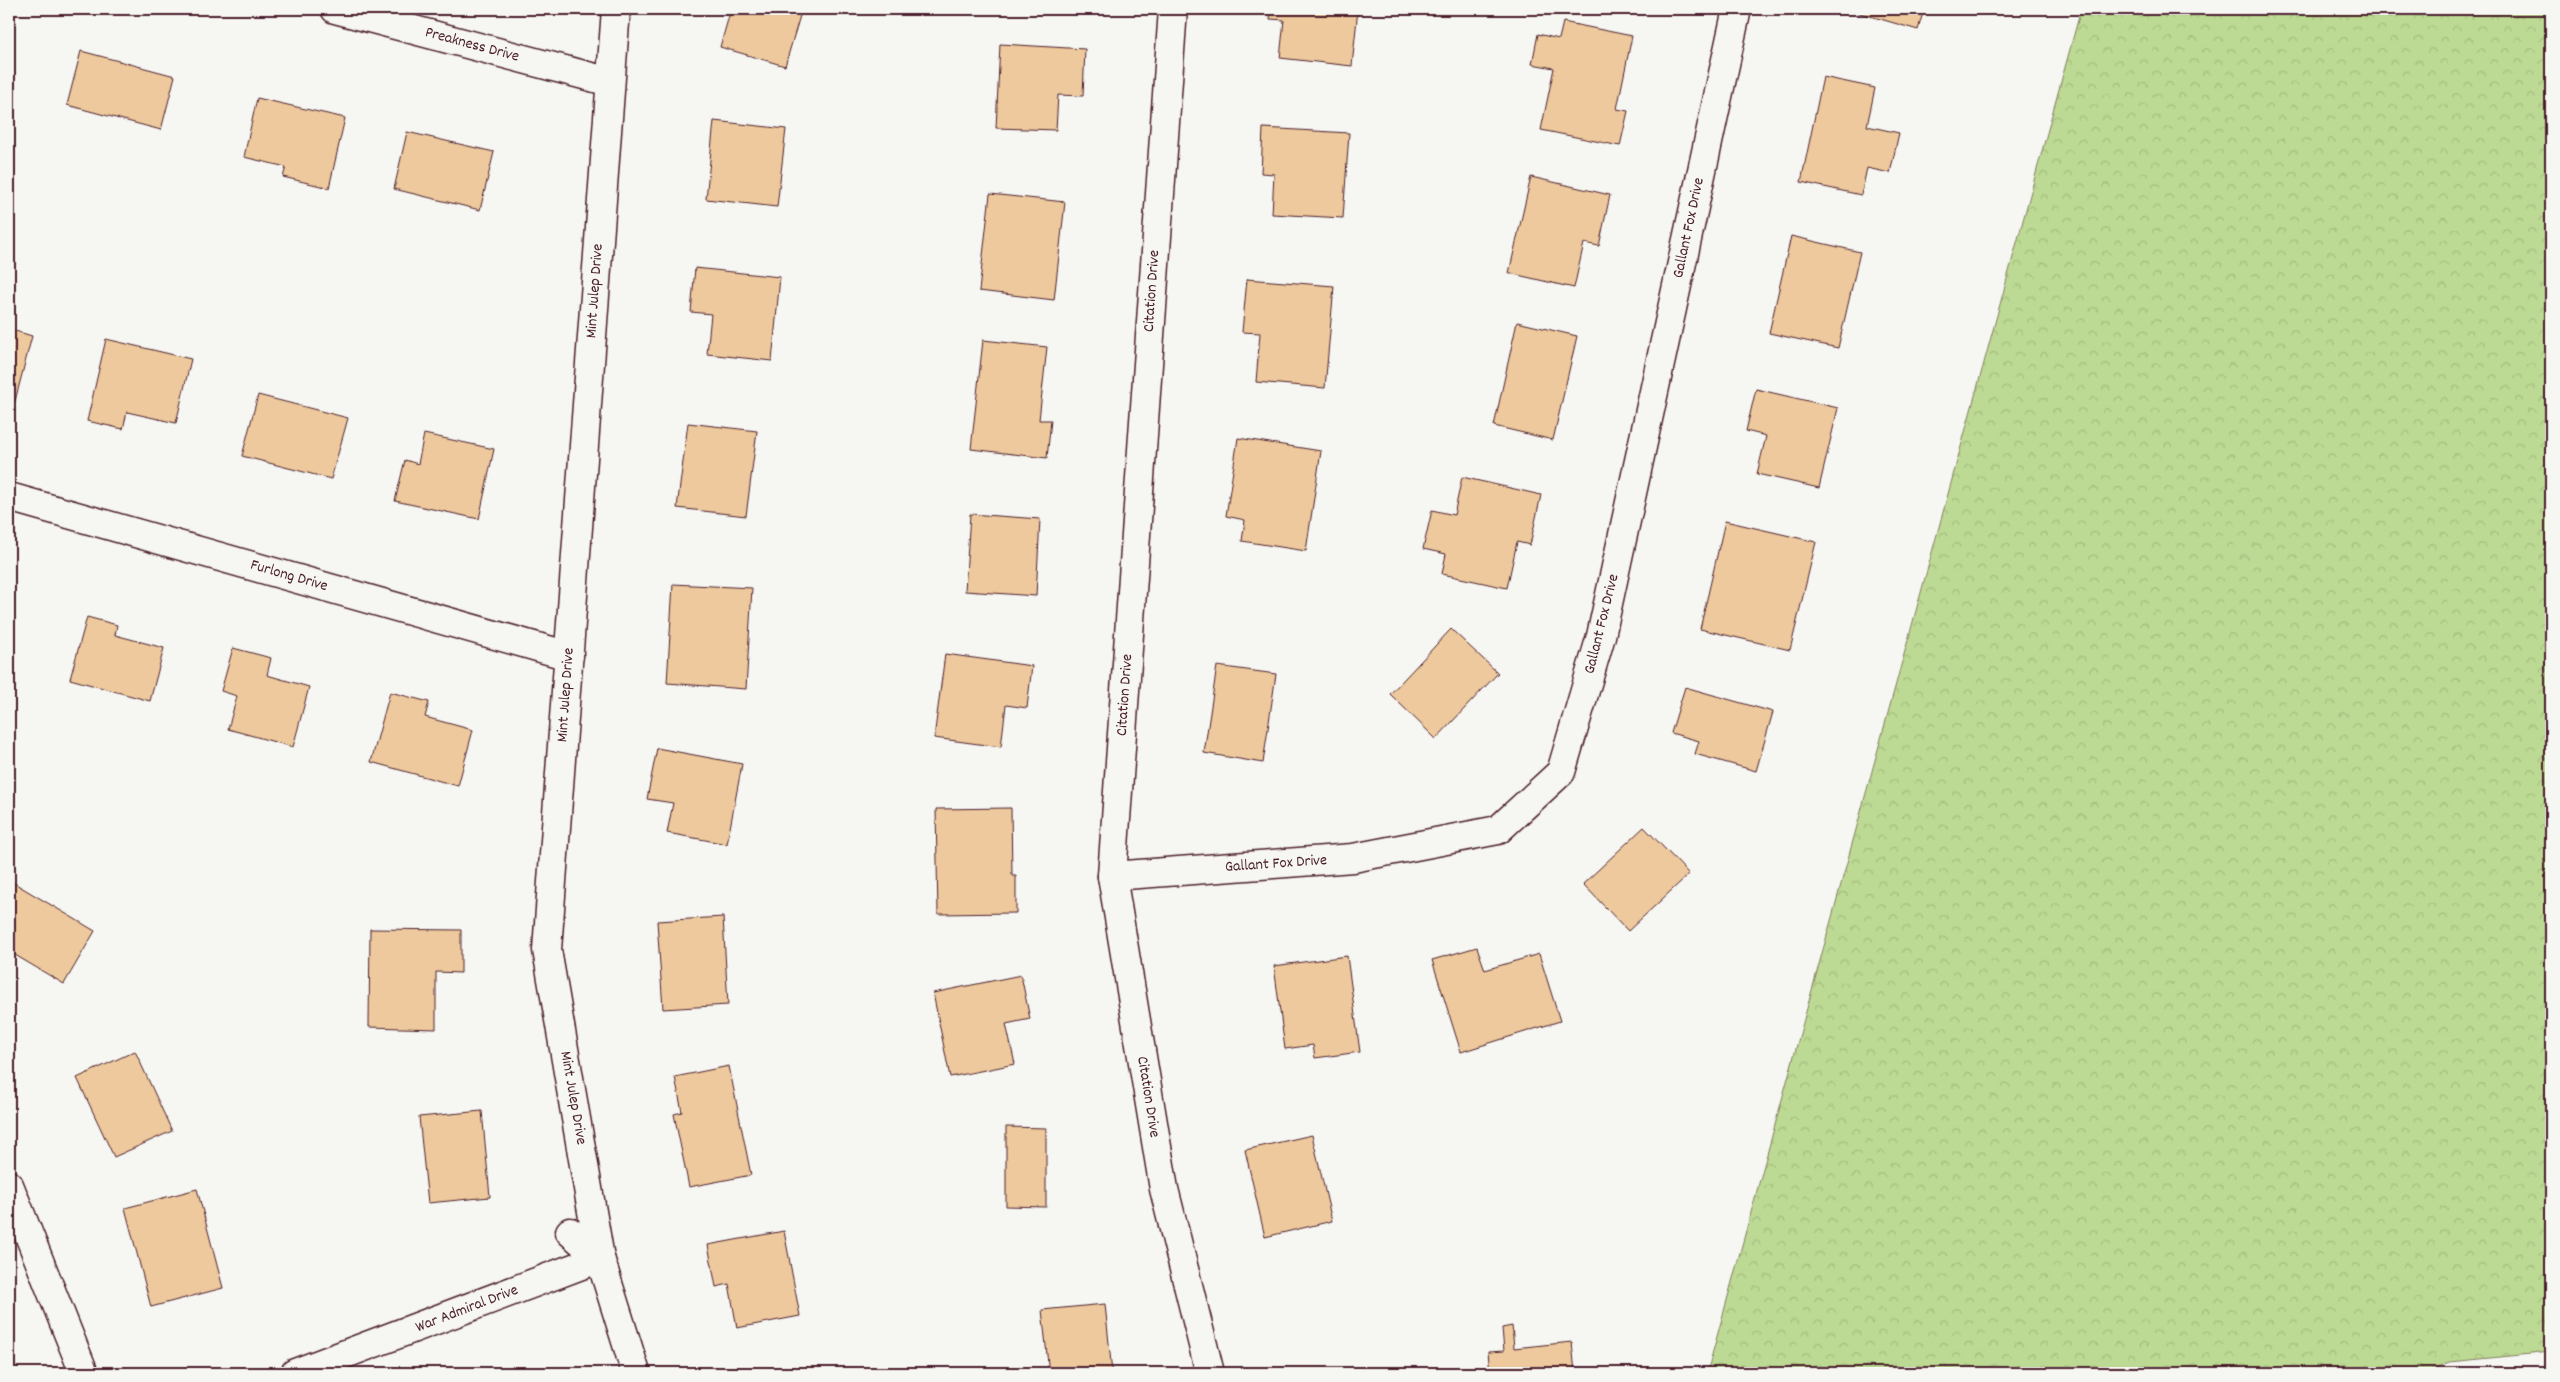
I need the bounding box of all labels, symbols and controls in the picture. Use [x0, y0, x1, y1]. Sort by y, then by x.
street label: Preakness Drive [422, 21, 522, 69]
street label: Gallant Fox Drive [1667, 176, 1711, 280]
street label: Mint Julep Drive [580, 243, 610, 339]
street label: Citation Drive [1138, 249, 1166, 333]
street label: Furlong Drive [247, 554, 331, 598]
street label: Gallant Fox Drive [1578, 572, 1626, 676]
street label: Mint Julep Drive [551, 647, 581, 743]
street label: Citation Drive [1111, 653, 1139, 737]
street label: Gallant Fox Drive [1224, 849, 1328, 879]
street label: Mint Julep Drive [553, 1049, 593, 1147]
street label: Citation Drive [1130, 1055, 1166, 1139]
street label: War Admiral Drive [412, 1279, 522, 1339]

